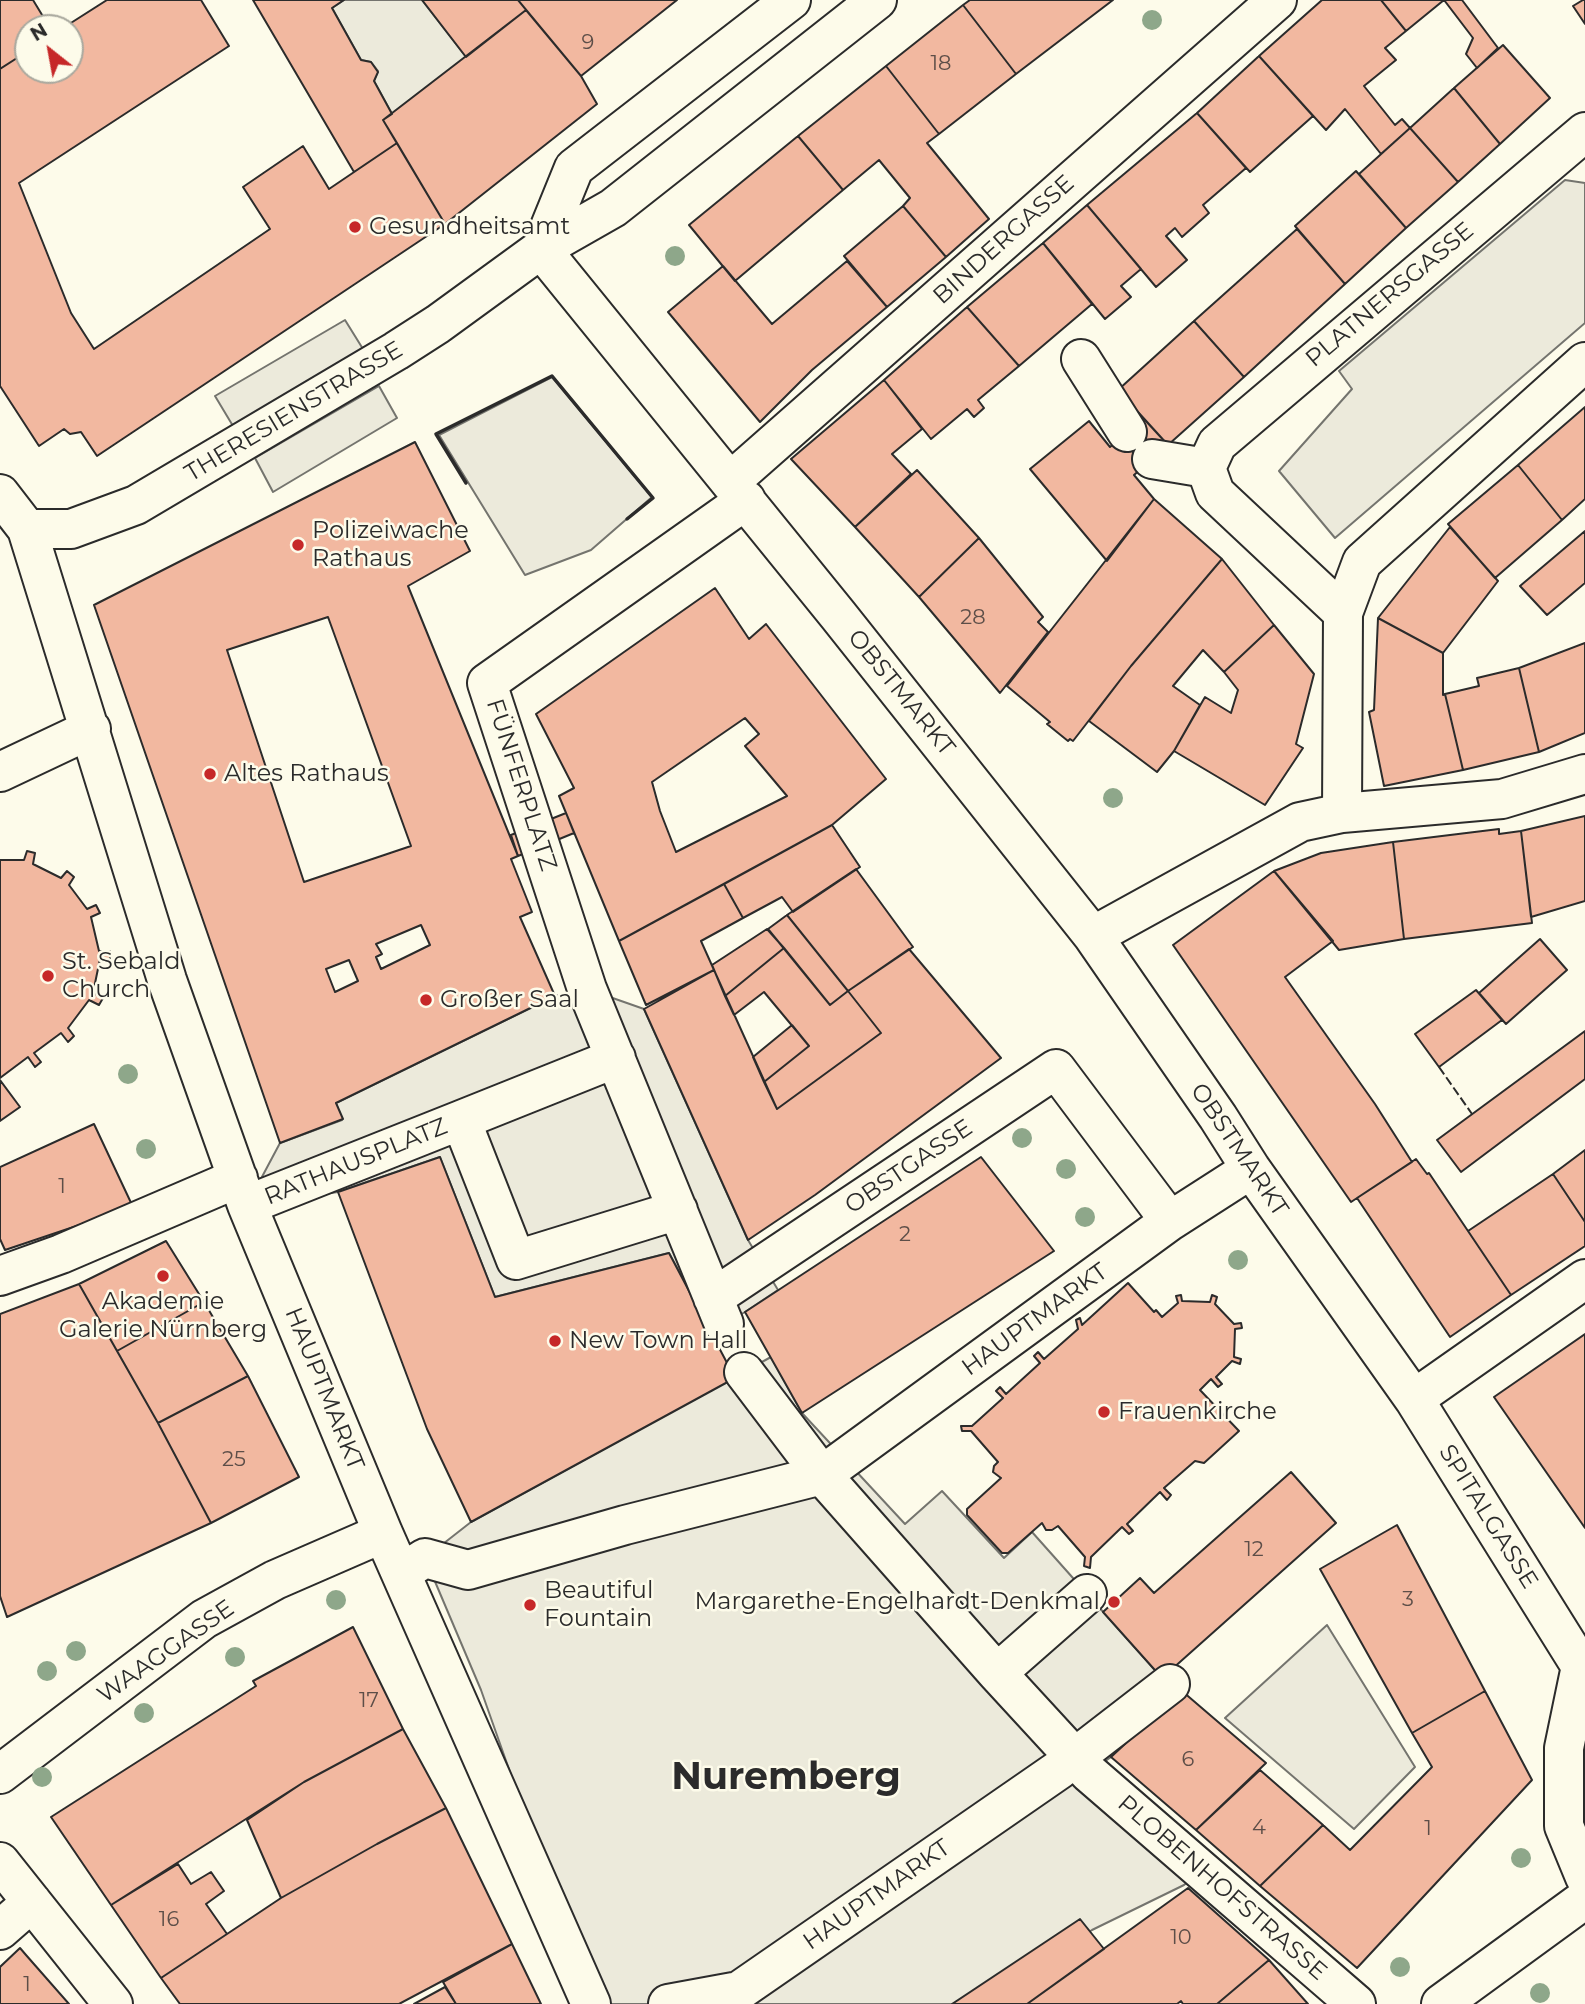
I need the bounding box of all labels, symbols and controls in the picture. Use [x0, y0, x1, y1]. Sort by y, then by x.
north arrow [14, 14, 84, 84]
text: N [26, 18, 51, 46]
house number: 9 [582, 30, 594, 56]
house number: 18 [931, 51, 951, 77]
street label: BINDERGASSE [928, 169, 1080, 311]
place label: Gesundheitsamt [369, 213, 570, 241]
street label: PLATNERSGASSE [1300, 216, 1480, 374]
marker: Gesundheitsamt [347, 219, 363, 235]
street label: THERESIENSTRASSE [180, 336, 408, 488]
place label: Polizeiwache Rathaus [312, 517, 469, 573]
marker: Polizeiwache Rathaus [290, 537, 306, 553]
house number: 28 [960, 605, 986, 631]
street label: OBSTMARKT [841, 624, 961, 762]
street label: FÜNFERPLATZ [480, 695, 562, 875]
place label: Altes Rathaus [224, 760, 389, 788]
marker: Altes Rathaus [202, 766, 218, 782]
place label: St. Sebald Church [62, 948, 180, 1004]
marker: St. Sebald Church [40, 968, 56, 984]
place label: Großer Saal [440, 986, 579, 1014]
marker: Großer Saal [418, 992, 434, 1008]
street label: OBSTMARKT [1184, 1078, 1294, 1222]
street label: RATHAUSPLATZ [260, 1112, 452, 1212]
street label: OBSTGASSE [840, 1114, 978, 1220]
house number: 1 [58, 1174, 66, 1200]
house number: 2 [899, 1222, 911, 1248]
street label: HAUPTMARKT [957, 1258, 1113, 1382]
marker: Akademie Galerie Nürnberg [155, 1268, 171, 1284]
place label: Akademie Galerie Nürnberg [59, 1288, 267, 1344]
street label: HAUPTMARKT [278, 1303, 370, 1475]
place label: New Town Hall [569, 1327, 747, 1355]
marker: New Town Hall [547, 1333, 563, 1349]
place label: Frauenkirche [1118, 1398, 1277, 1426]
marker: Frauenkirche [1096, 1404, 1112, 1420]
street label: SPITALGASSE [1432, 1440, 1544, 1594]
house number: 25 [222, 1447, 246, 1473]
house number: 12 [1244, 1537, 1264, 1563]
place label: Beautiful Fountain [544, 1577, 653, 1633]
house number: 3 [1402, 1587, 1414, 1613]
place label: Margarethe-Engelhardt-Denkmal [694, 1588, 1100, 1616]
street label: WAAGGASSE [92, 1594, 240, 1710]
marker: Margarethe-Engelhardt-Denkmal [1106, 1594, 1122, 1610]
marker: Beautiful Fountain [522, 1597, 538, 1613]
house number: 17 [359, 1688, 379, 1714]
house number: 6 [1182, 1747, 1194, 1773]
district label: Nuremberg [671, 1755, 901, 1801]
street label: PLOBENHOFSTRASSE [1111, 1789, 1333, 1987]
house number: 4 [1252, 1815, 1266, 1841]
house number: 1 [1424, 1816, 1432, 1842]
street label: HAUPTMARKT [798, 1834, 956, 1956]
house number: 16 [159, 1907, 179, 1933]
house number: 10 [1170, 1925, 1192, 1951]
house number: 1 [23, 1972, 31, 1998]

